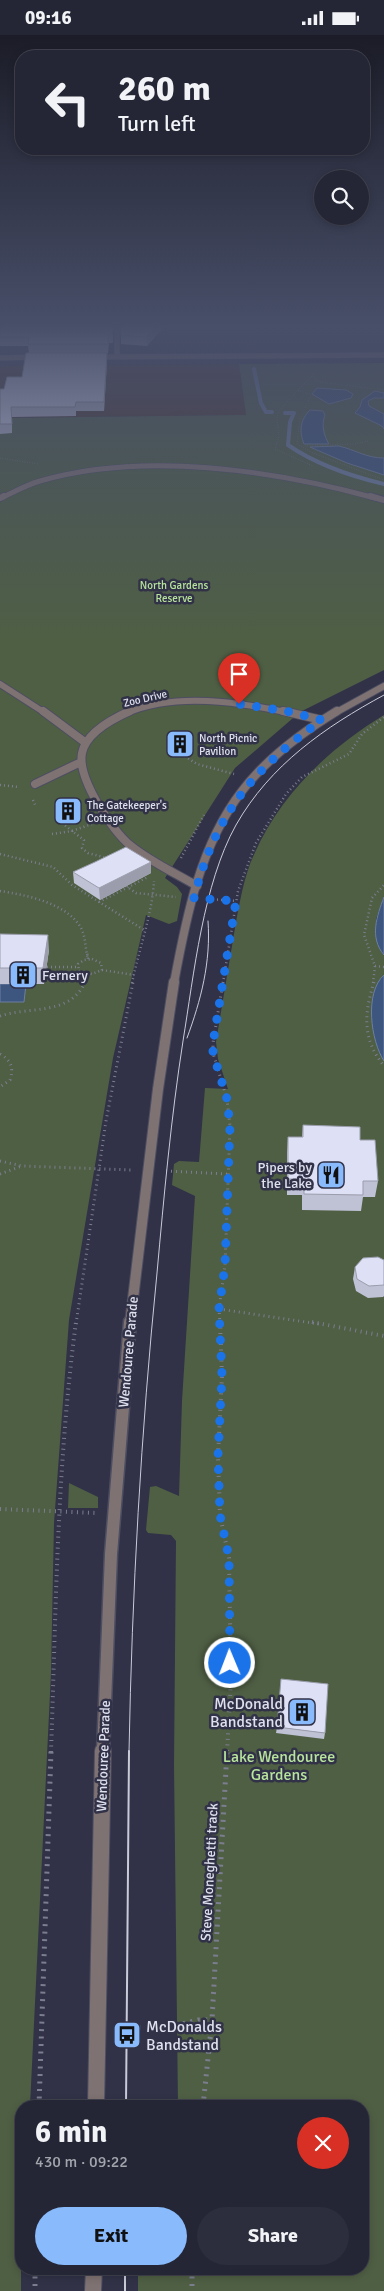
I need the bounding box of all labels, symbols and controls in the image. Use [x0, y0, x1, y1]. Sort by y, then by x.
text: 09:16 [25, 6, 72, 30]
text: 260 m [118, 67, 211, 110]
icon: left [35, 70, 100, 135]
text: Turn left [118, 110, 196, 137]
map controls [314, 170, 369, 225]
button: search [314, 170, 369, 225]
park label: North Gardens Reserve [140, 579, 208, 605]
pin [218, 653, 260, 704]
icon: arrive [225, 660, 253, 688]
street label: Zoo Drive [122, 687, 168, 710]
building icon: North Picnic Pavilion [165, 729, 195, 759]
place label: North Picnic Pavilion [199, 732, 257, 758]
building icon: The Gatekeeper's Cottage [53, 796, 83, 826]
place label: The Gatekeeper's Cottage [87, 799, 167, 825]
building icon: Fernery [8, 960, 38, 990]
place label: Fernery [42, 967, 88, 984]
place label: Pipers by the Lake [258, 1159, 312, 1192]
restaurant icon: Pipers by the Lake [316, 1160, 346, 1190]
street label: Wendouree Parade [115, 1296, 142, 1408]
position arrow [203, 1636, 255, 1688]
place label: McDonald Bandstand [210, 1694, 283, 1732]
building icon: McDonald Bandstand [287, 1697, 317, 1727]
street label: Wendouree Parade [93, 1700, 114, 1812]
park label: Lake Wendouree Gardens [223, 1747, 335, 1785]
street label: Steve Moneghetti track [197, 1803, 222, 1942]
place label: McDonalds Bandstand [146, 2017, 222, 2055]
bus stop icon: McDonalds Bandstand [112, 2020, 142, 2050]
text: 6 min [35, 2114, 107, 2151]
button: close [297, 2117, 349, 2169]
text: 430 m · 09:22 [35, 2152, 128, 2172]
button: Exit [35, 2207, 187, 2265]
button: Share [197, 2207, 349, 2265]

